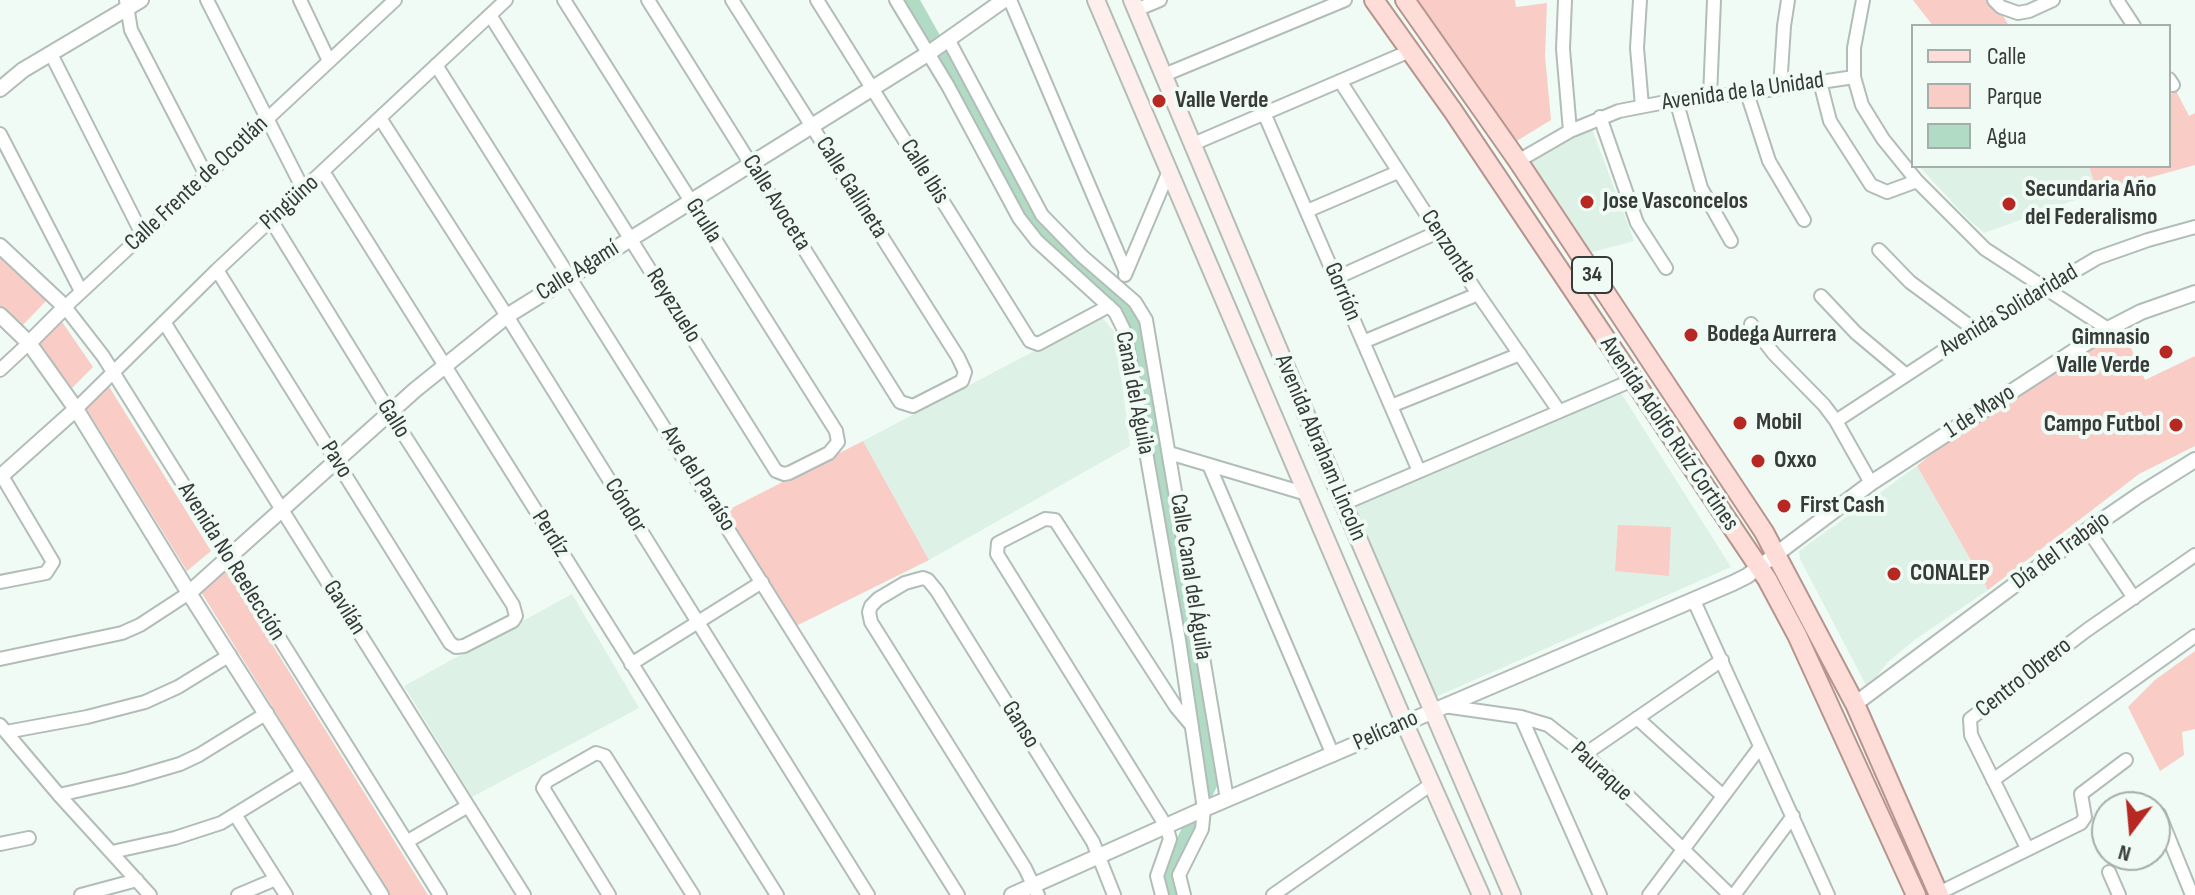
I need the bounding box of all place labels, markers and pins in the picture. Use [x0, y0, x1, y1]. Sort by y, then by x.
place label: Valle Verde [1175, 87, 1268, 115]
marker: Valle Verde [1150, 92, 1168, 110]
place label: Secundaria Año del Federalismo [2025, 176, 2157, 232]
place label: Jose Vasconcelos [1603, 188, 1748, 216]
marker: Jose Vasconcelos [1578, 193, 1596, 211]
marker: Secundaria Año del Federalismo [2000, 195, 2018, 213]
place label: Bodega Aurrera [1707, 321, 1837, 349]
place label: Gimnasio Valle Verde [2057, 324, 2150, 380]
marker: Bodega Aurrera [1682, 326, 1700, 344]
marker: Gimnasio Valle Verde [2157, 343, 2175, 361]
place label: Mobil [1756, 409, 1802, 437]
place label: Campo Futbol [2044, 411, 2160, 439]
marker: Mobil [1731, 414, 1749, 432]
marker: Campo Futbol [2167, 416, 2185, 434]
place label: Oxxo [1774, 447, 1817, 475]
marker: Oxxo [1749, 452, 1767, 470]
place label: First Cash [1800, 492, 1885, 520]
marker: First Cash [1775, 497, 1793, 515]
place label: CONALEP [1910, 560, 1990, 588]
marker: CONALEP [1885, 565, 1903, 583]

